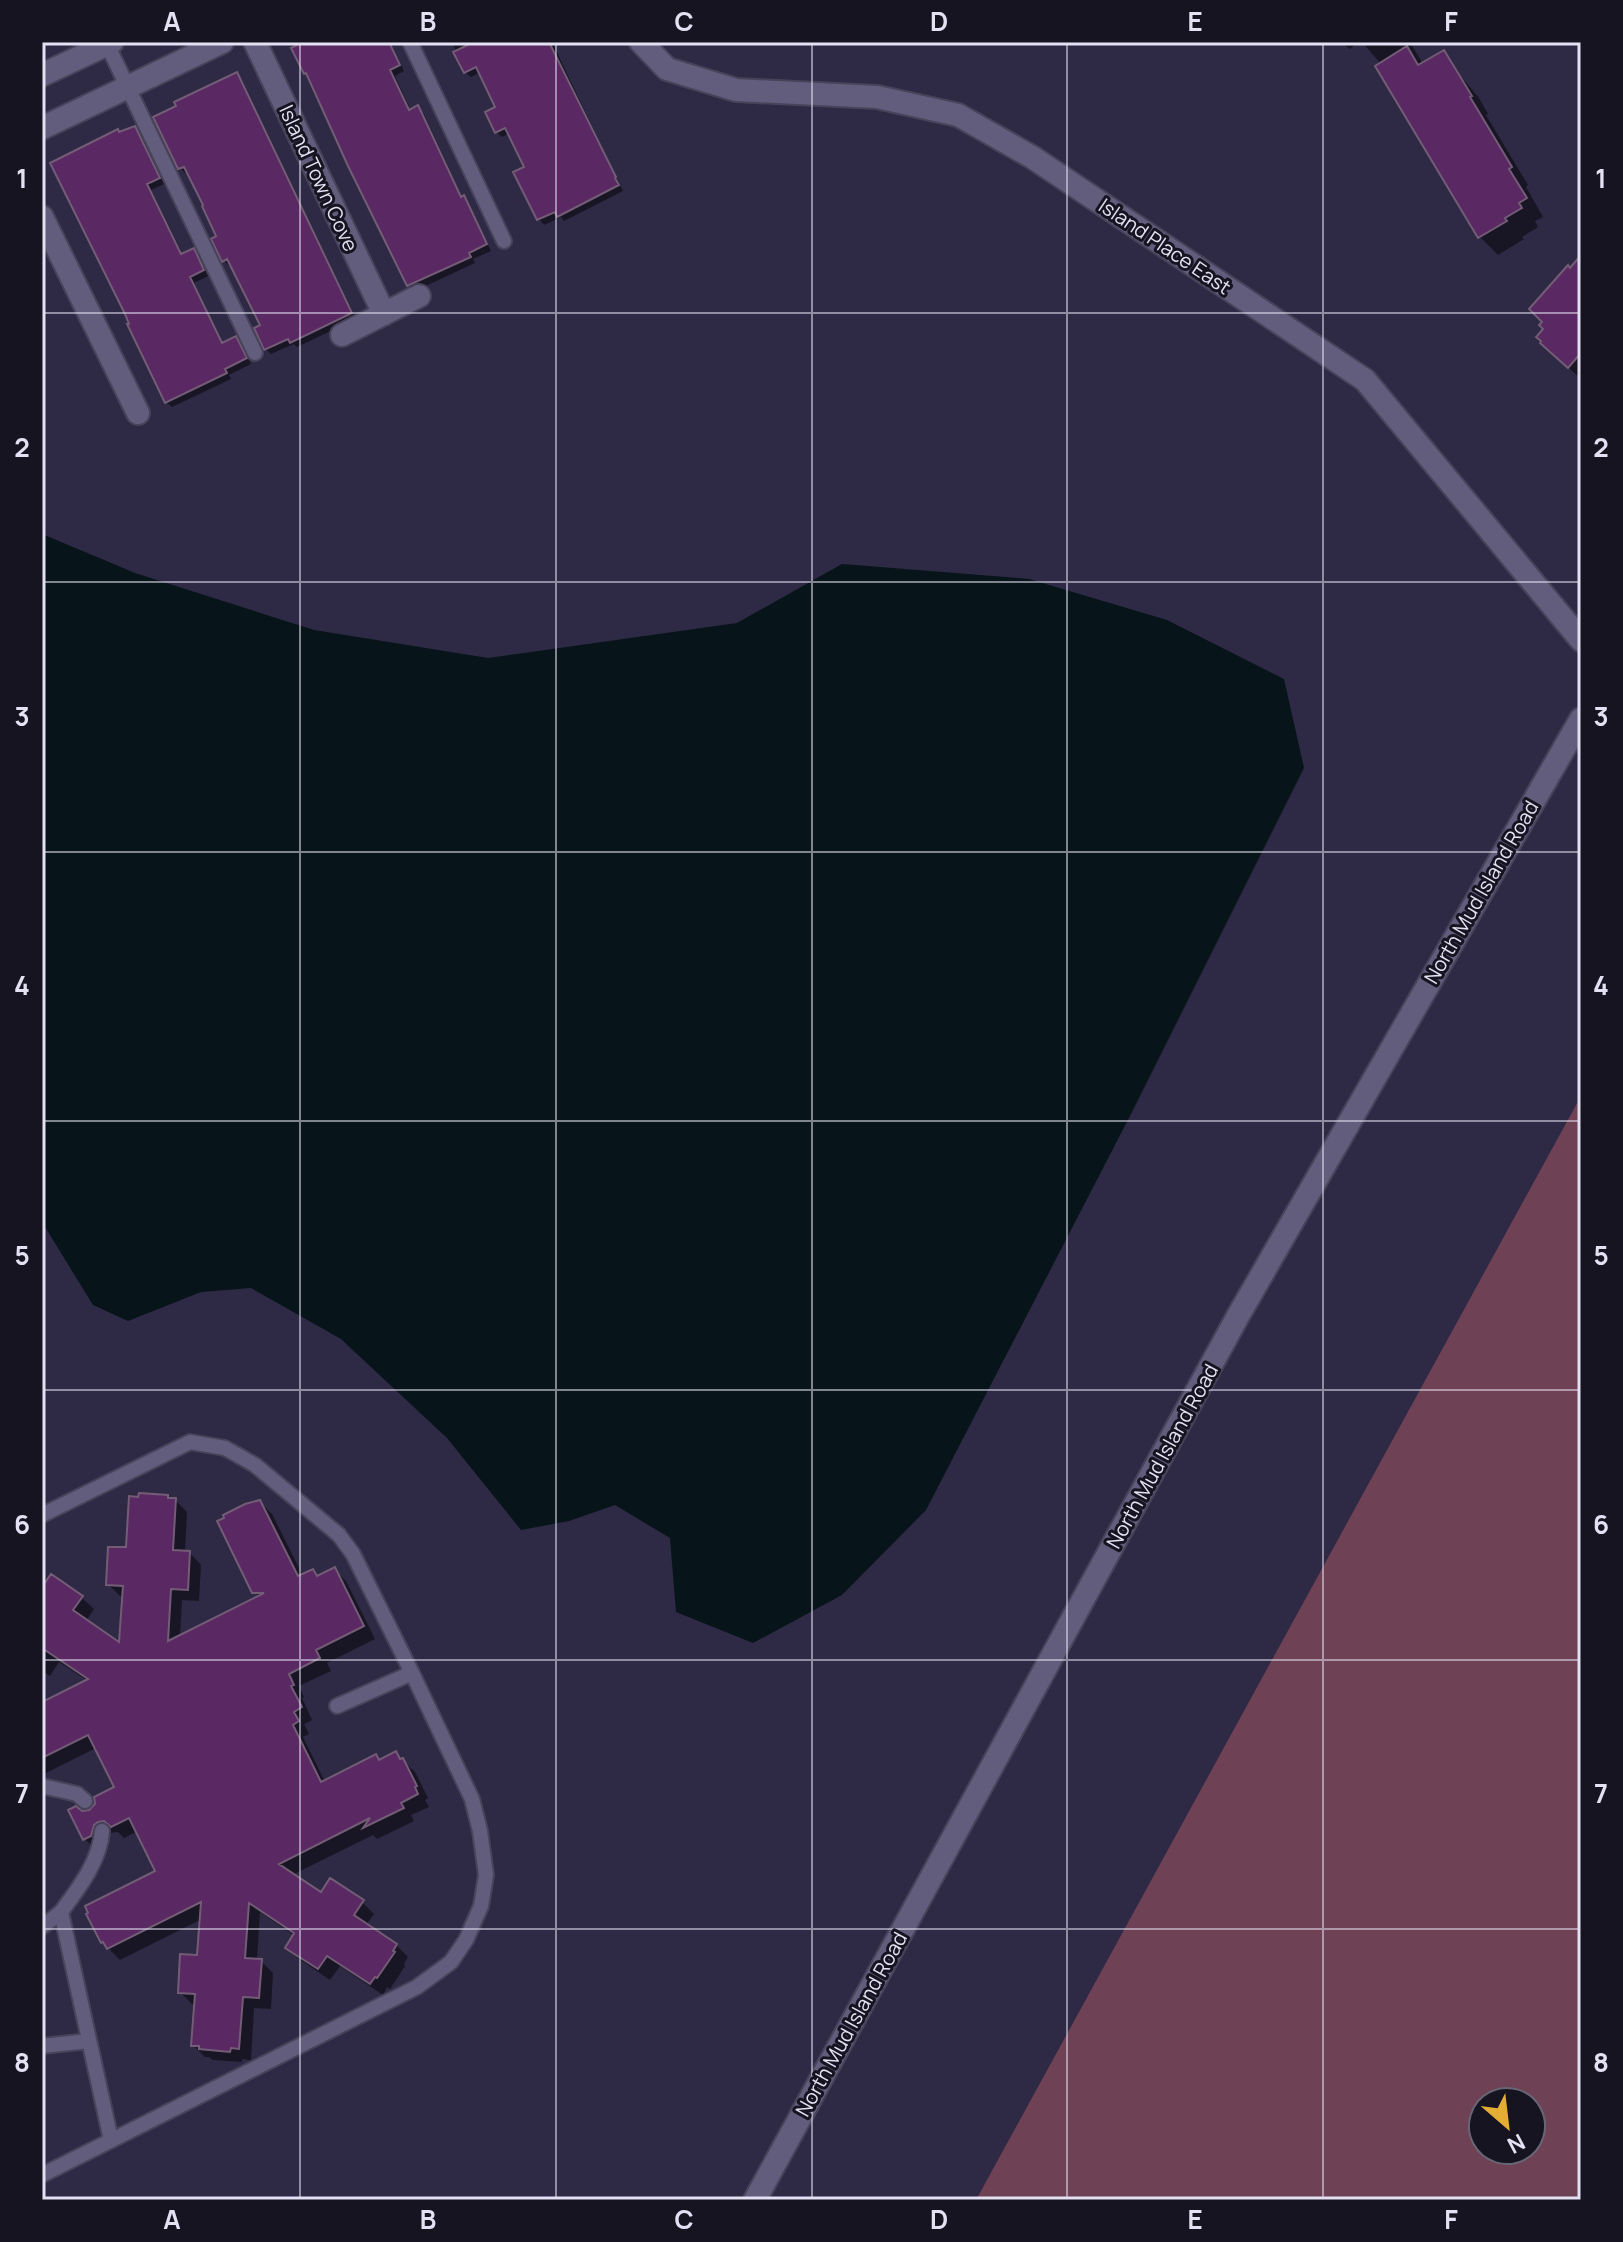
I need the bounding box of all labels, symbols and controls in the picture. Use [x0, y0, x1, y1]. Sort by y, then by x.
text: A [163, 3, 181, 39]
text: B [420, 3, 436, 39]
text: C [674, 3, 694, 39]
text: D [930, 3, 948, 39]
text: E [1187, 3, 1203, 39]
text: F [1444, 3, 1458, 39]
street label: Island Town Cove [273, 100, 365, 256]
text: 1 [16, 160, 28, 196]
text: 1 [1595, 160, 1607, 196]
street label: Island Place East [1094, 192, 1236, 300]
text: 2 [14, 429, 30, 465]
text: 2 [1593, 429, 1609, 465]
text: 3 [14, 698, 30, 734]
text: 3 [1593, 698, 1609, 734]
street label: North Mud Island Road [1418, 796, 1544, 988]
text: 4 [14, 967, 30, 1003]
text: 4 [1593, 967, 1609, 1003]
text: 5 [14, 1237, 30, 1273]
text: 5 [1593, 1237, 1609, 1273]
street label: North Mud Island Road [1100, 1359, 1224, 1553]
text: 6 [14, 1506, 30, 1542]
text: 6 [1593, 1506, 1609, 1542]
text: 7 [15, 1775, 29, 1811]
text: 7 [1594, 1775, 1608, 1811]
street label: North Mud Island Road [789, 1927, 913, 2121]
text: 8 [14, 2044, 30, 2080]
text: 8 [1593, 2044, 1609, 2080]
north arrow [1467, 2086, 1547, 2166]
text: N [1502, 2127, 1530, 2161]
text: A [163, 2201, 181, 2237]
text: B [420, 2201, 436, 2237]
text: C [674, 2201, 694, 2237]
text: D [930, 2201, 948, 2237]
text: E [1187, 2201, 1203, 2237]
text: F [1444, 2201, 1458, 2237]

